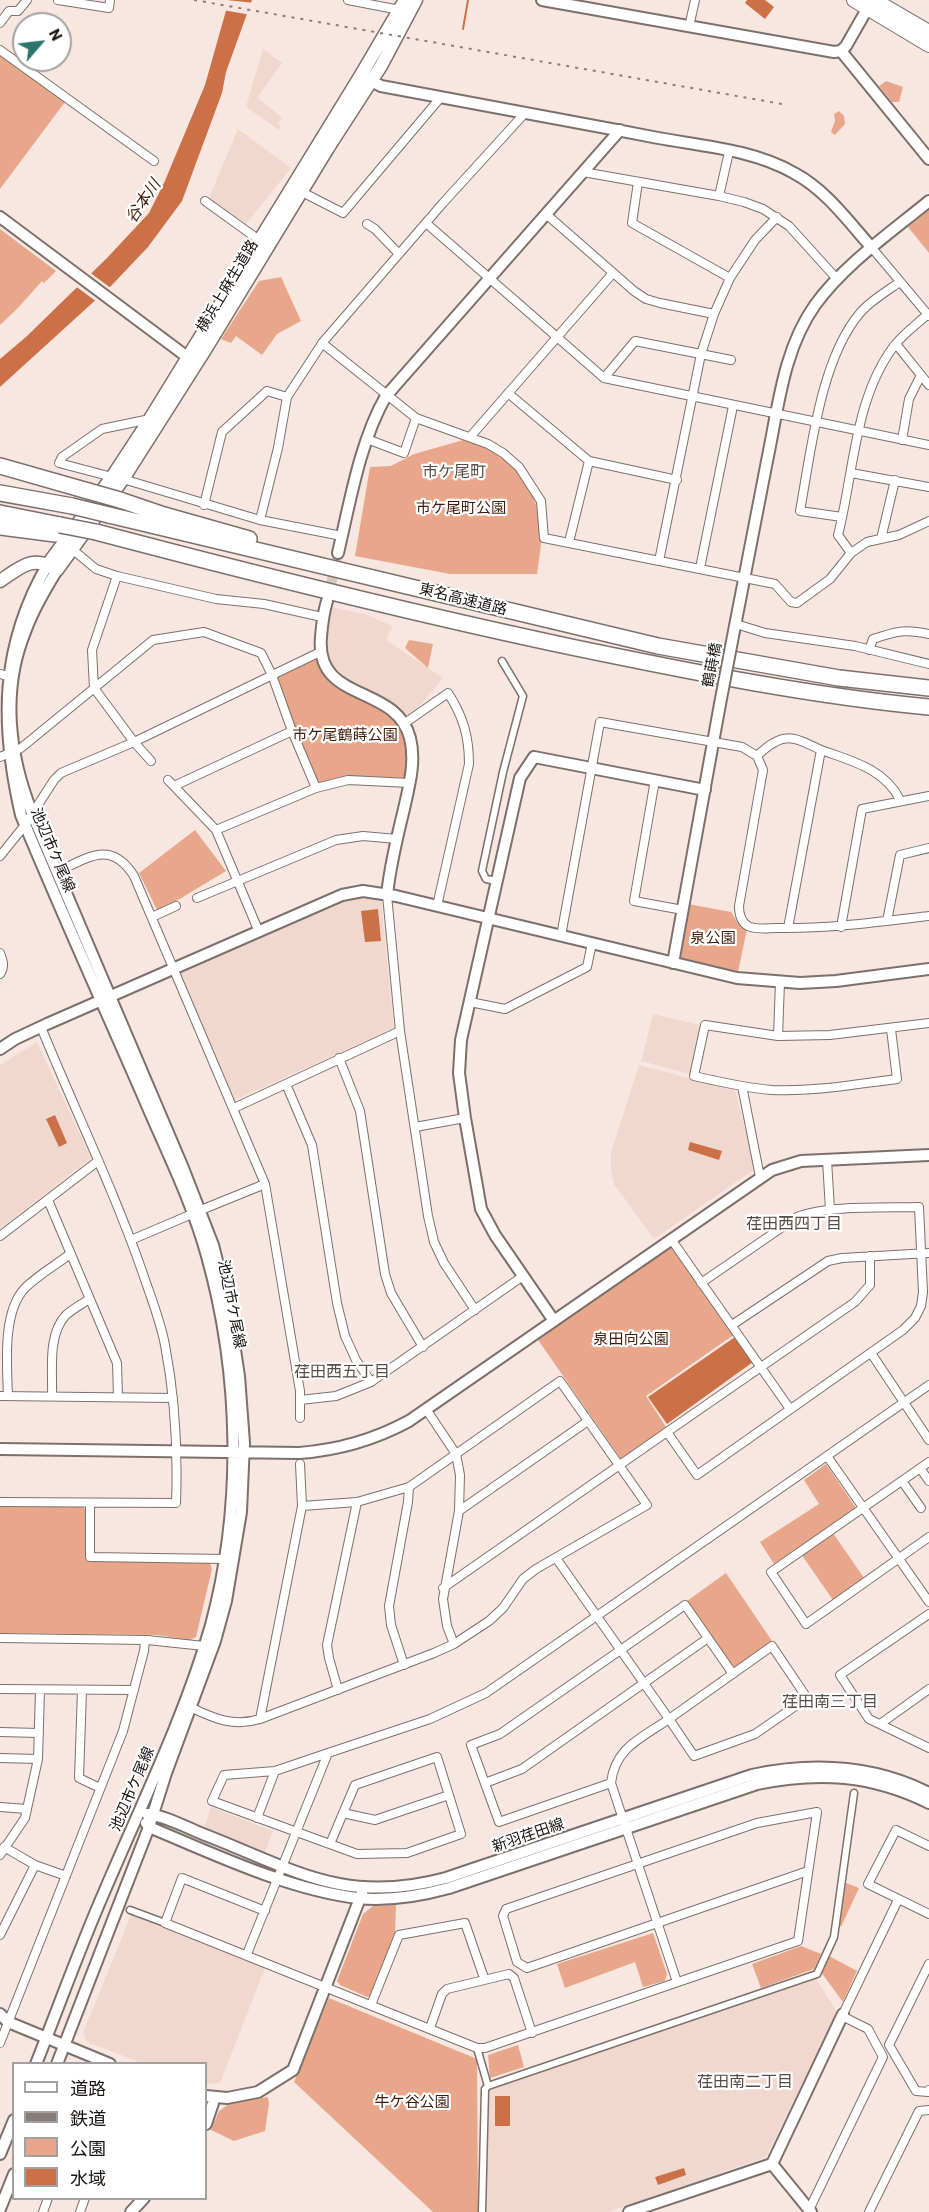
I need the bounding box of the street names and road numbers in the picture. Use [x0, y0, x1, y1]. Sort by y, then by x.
street label: 横浜上麻生道路 [192, 236, 262, 336]
street label: 東名高速道路 [417, 579, 509, 619]
street label: 鶴蒔橋 [699, 641, 725, 689]
street label: 池辺市ケ尾線 [27, 805, 79, 895]
street label: 池辺市ケ尾線 [215, 1258, 249, 1350]
street label: 池辺市ケ尾線 [106, 1744, 158, 1834]
street label: 新羽荏田線 [490, 1814, 566, 1856]

